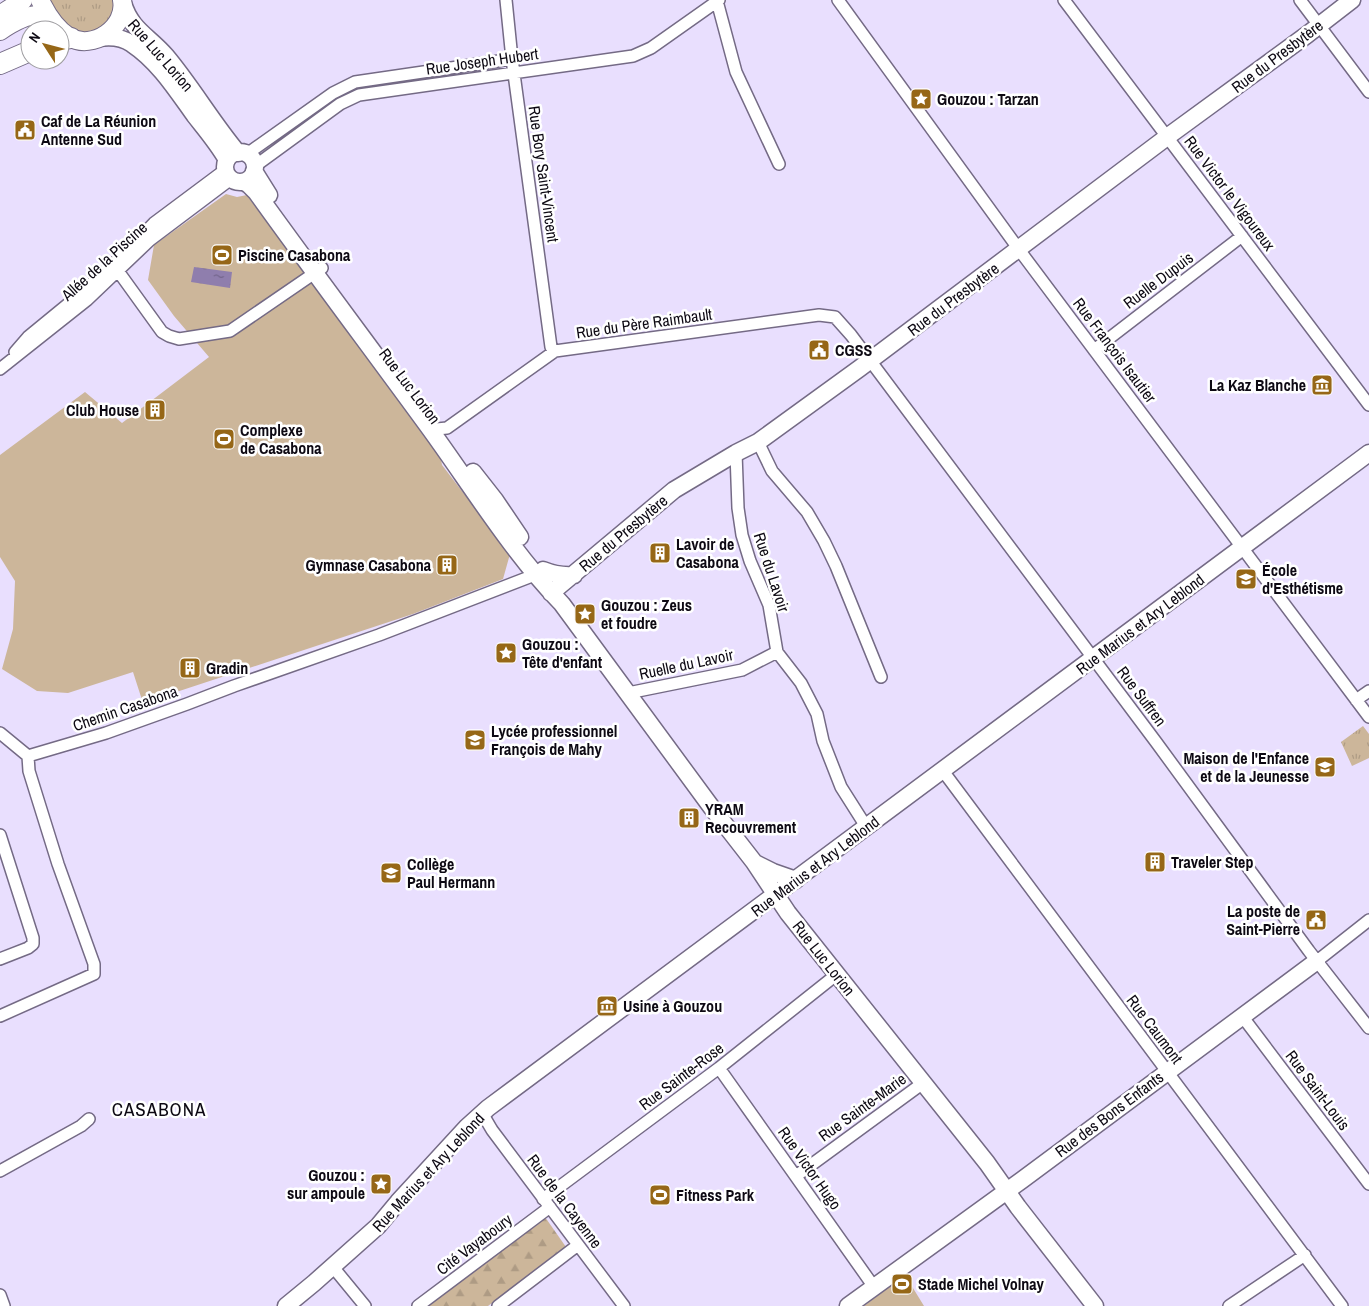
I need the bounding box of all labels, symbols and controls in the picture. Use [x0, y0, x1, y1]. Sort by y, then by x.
street label: Rue Luc Lorion [123, 14, 199, 96]
street label: Rue du Presbytère [1227, 14, 1327, 98]
north arrow [20, 20, 70, 70]
text: N [25, 29, 44, 46]
street label: Rue Joseph Hubert [424, 42, 540, 80]
place icon: Gouzou : Tarzan [909, 87, 933, 111]
place label: Gouzou : Tarzan [937, 88, 1039, 110]
street label: Rue Bory Saint-Vincent [524, 104, 565, 244]
place label: Caf de La Réunion Antenne Sud [41, 110, 156, 150]
public building icon: Caf de La Réunion Antenne Sud [13, 118, 37, 142]
street label: Rue Victor le Vigoureux [1179, 131, 1281, 255]
street label: Allée de la Piscine [56, 216, 152, 306]
sports icon: Piscine Casabona [210, 243, 234, 267]
place label: Piscine Casabona [238, 244, 351, 266]
street label: Ruelle Dupuis [1118, 246, 1198, 314]
street label: Rue du Presbytère [903, 257, 1003, 341]
street label: Rue François Isautier [1068, 293, 1162, 407]
street label: Rue du Père Raimbault [575, 303, 714, 343]
public building icon: CGSS [807, 338, 831, 362]
place label: CGSS [835, 339, 872, 361]
street label: Rue Luc Lorion [374, 344, 446, 428]
museum icon: La Kaz Blanche [1310, 373, 1334, 397]
place label: La Kaz Blanche [1209, 374, 1306, 396]
building icon: Club House [143, 398, 167, 422]
place label: Club House [66, 399, 139, 421]
place label: Complexe de Casabona [240, 419, 322, 459]
sports icon: Complexe de Casabona [212, 427, 236, 451]
street label: Rue du Presbytère [574, 489, 672, 577]
street label: Rue du Lavoir [749, 529, 795, 615]
place label: Lavoir de Casabona [676, 533, 739, 573]
building icon: Lavoir de Casabona [648, 541, 672, 565]
building icon: Gymnase Casabona [435, 553, 459, 577]
place label: Gymnase Casabona [306, 554, 432, 576]
place label: École d'Esthétisme [1262, 559, 1343, 599]
school or university icon: École d'Esthétisme [1234, 567, 1258, 591]
street label: Rue Marius et Ary Leblond [1071, 568, 1209, 680]
place label: Gouzou : Zeus et foudre [601, 594, 692, 634]
place icon: Gouzou : Zeus et foudre [573, 602, 597, 626]
place label: Gouzou : Tête d'enfant [522, 633, 603, 673]
place icon: Gouzou : Tête d'enfant [494, 641, 518, 665]
street label: Ruelle du Lavoir [637, 643, 736, 685]
building icon: Gradin [178, 656, 202, 680]
place label: Gradin [206, 657, 248, 679]
street label: Rue Suffren [1112, 662, 1172, 730]
street label: Chemin Casabona [70, 680, 181, 736]
place label: Lycée professionnel François de Mahy [491, 720, 617, 760]
school or university icon: Lycée professionnel François de Mahy [463, 728, 487, 752]
place label: Maison de l'Enfance et de la Jeunesse [1183, 747, 1309, 787]
school or university icon: Maison de l'Enfance et de la Jeunesse [1313, 755, 1337, 779]
place label: YRAM Recouvrement [705, 798, 797, 838]
building icon: YRAM Recouvrement [677, 806, 701, 830]
street label: Rue Marius et Ary Leblond [746, 810, 884, 922]
building icon: Traveler Step [1143, 850, 1167, 874]
place label: Traveler Step [1171, 851, 1253, 873]
place label: Collège Paul Hermann [407, 853, 495, 893]
school or university icon: Collège Paul Hermann [379, 861, 403, 885]
place label: La poste de Saint-Pierre [1226, 900, 1300, 940]
public building icon: La poste de Saint-Pierre [1304, 908, 1328, 932]
street label: Rue Luc Lorion [788, 916, 860, 1000]
street label: Rue Caumont [1122, 990, 1188, 1068]
museum icon: Usine à Gouzou [595, 994, 619, 1018]
place label: Usine à Gouzou [623, 995, 722, 1017]
street label: Rue Sainte-Rose [634, 1037, 728, 1115]
street label: Rue Saint-Louis [1281, 1046, 1355, 1134]
street label: Rue des Bons Enfants [1050, 1066, 1168, 1162]
street label: Rue Sainte-Marie [814, 1068, 910, 1146]
district label: CASABONA [112, 1096, 206, 1122]
street label: Rue Marius et Ary Leblond [367, 1108, 489, 1236]
street label: Rue Victor Hugo [773, 1122, 847, 1214]
street label: Rue de la Cayenne [522, 1150, 608, 1252]
place label: Gouzou : sur ampoule [287, 1164, 365, 1204]
place icon: Gouzou : sur ampoule [369, 1172, 393, 1196]
sports icon: Fitness Park [648, 1183, 672, 1207]
place label: Fitness Park [676, 1184, 755, 1206]
street label: Cité Vayaboury [432, 1208, 517, 1280]
sports icon: Stade Michel Volnay [890, 1272, 914, 1296]
place label: Stade Michel Volnay [918, 1273, 1045, 1295]

